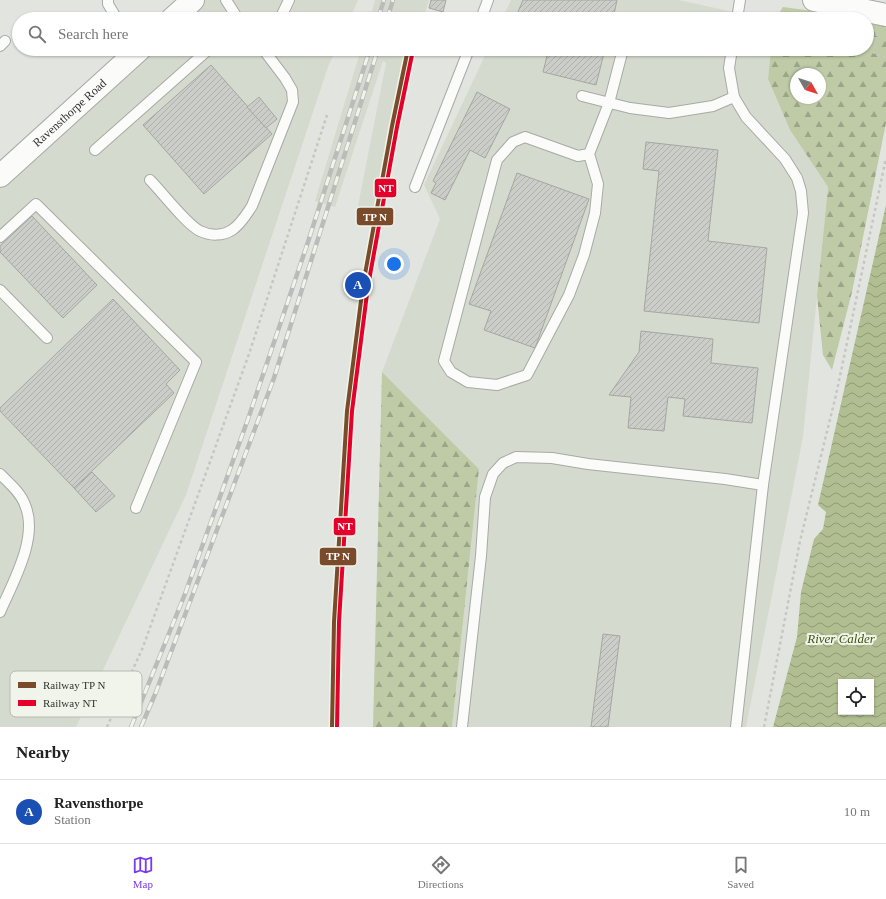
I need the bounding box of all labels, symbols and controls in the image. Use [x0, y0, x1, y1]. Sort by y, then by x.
search box [12, 12, 874, 56]
icon: search [26, 23, 48, 45]
text: Search here [58, 26, 128, 42]
north arrow [790, 68, 826, 104]
street label: Ravensthorpe Road [30, 76, 109, 150]
line badge: NT [374, 178, 397, 198]
text: NT [378, 182, 394, 194]
line badge: TP N [356, 207, 394, 226]
text: TP N [363, 211, 387, 223]
your location [384, 254, 404, 274]
pin: A [345, 270, 371, 300]
line badge: NT [333, 517, 356, 536]
text: NT [337, 520, 353, 532]
line badge: TP N [319, 547, 357, 566]
text: TP N [326, 550, 350, 562]
water label: River Calder [806, 631, 876, 646]
legend [10, 671, 142, 717]
text: Railway TP N [43, 679, 105, 691]
map controls [838, 679, 874, 715]
button: locate [838, 679, 874, 715]
text: Railway NT [43, 697, 97, 709]
text: Nearby [16, 743, 70, 762]
text: Ravensthorpe [54, 795, 143, 811]
text: A [24, 804, 34, 819]
text: 10 m [844, 804, 870, 819]
text: Station [54, 812, 91, 827]
tab: Map [132, 854, 154, 890]
tab: Directions [418, 854, 463, 890]
tab: Saved [727, 854, 754, 890]

